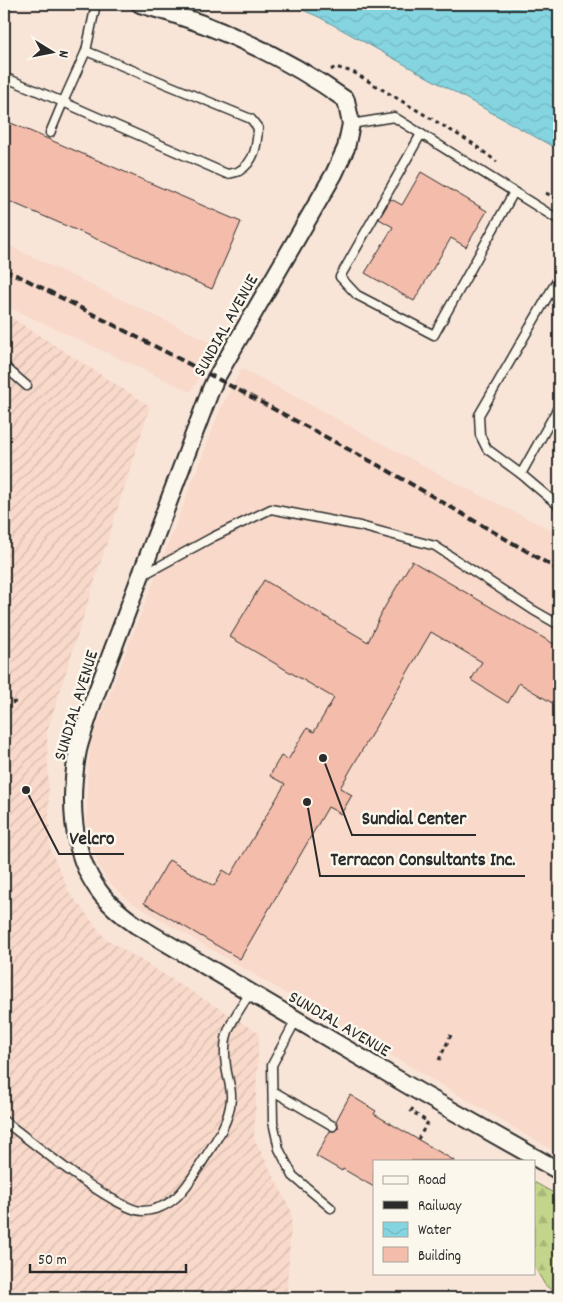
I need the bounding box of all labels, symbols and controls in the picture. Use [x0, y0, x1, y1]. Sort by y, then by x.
north arrow [28, 28, 78, 78]
text: N [52, 49, 73, 59]
street label: SUNDIAL AVENUE [189, 270, 266, 382]
street label: SUNDIAL AVENUE [49, 648, 106, 764]
callout: Sundial Center [352, 801, 476, 835]
text: Sundial Center [362, 807, 467, 834]
callout: Velcro [59, 820, 124, 854]
text: Velcro [69, 827, 115, 854]
callout: Terracon Consultants Inc. [320, 842, 525, 876]
text: Terracon Consultants Inc. [330, 848, 516, 875]
street label: SUNDIAL AVENUE [283, 986, 394, 1065]
legend [373, 1160, 536, 1274]
text: Road [418, 1170, 446, 1192]
text: Railway [418, 1196, 462, 1218]
text: Water [418, 1220, 452, 1242]
scale bar [30, 1242, 186, 1274]
text: Building [418, 1246, 461, 1268]
text: 50 m [38, 1250, 67, 1272]

